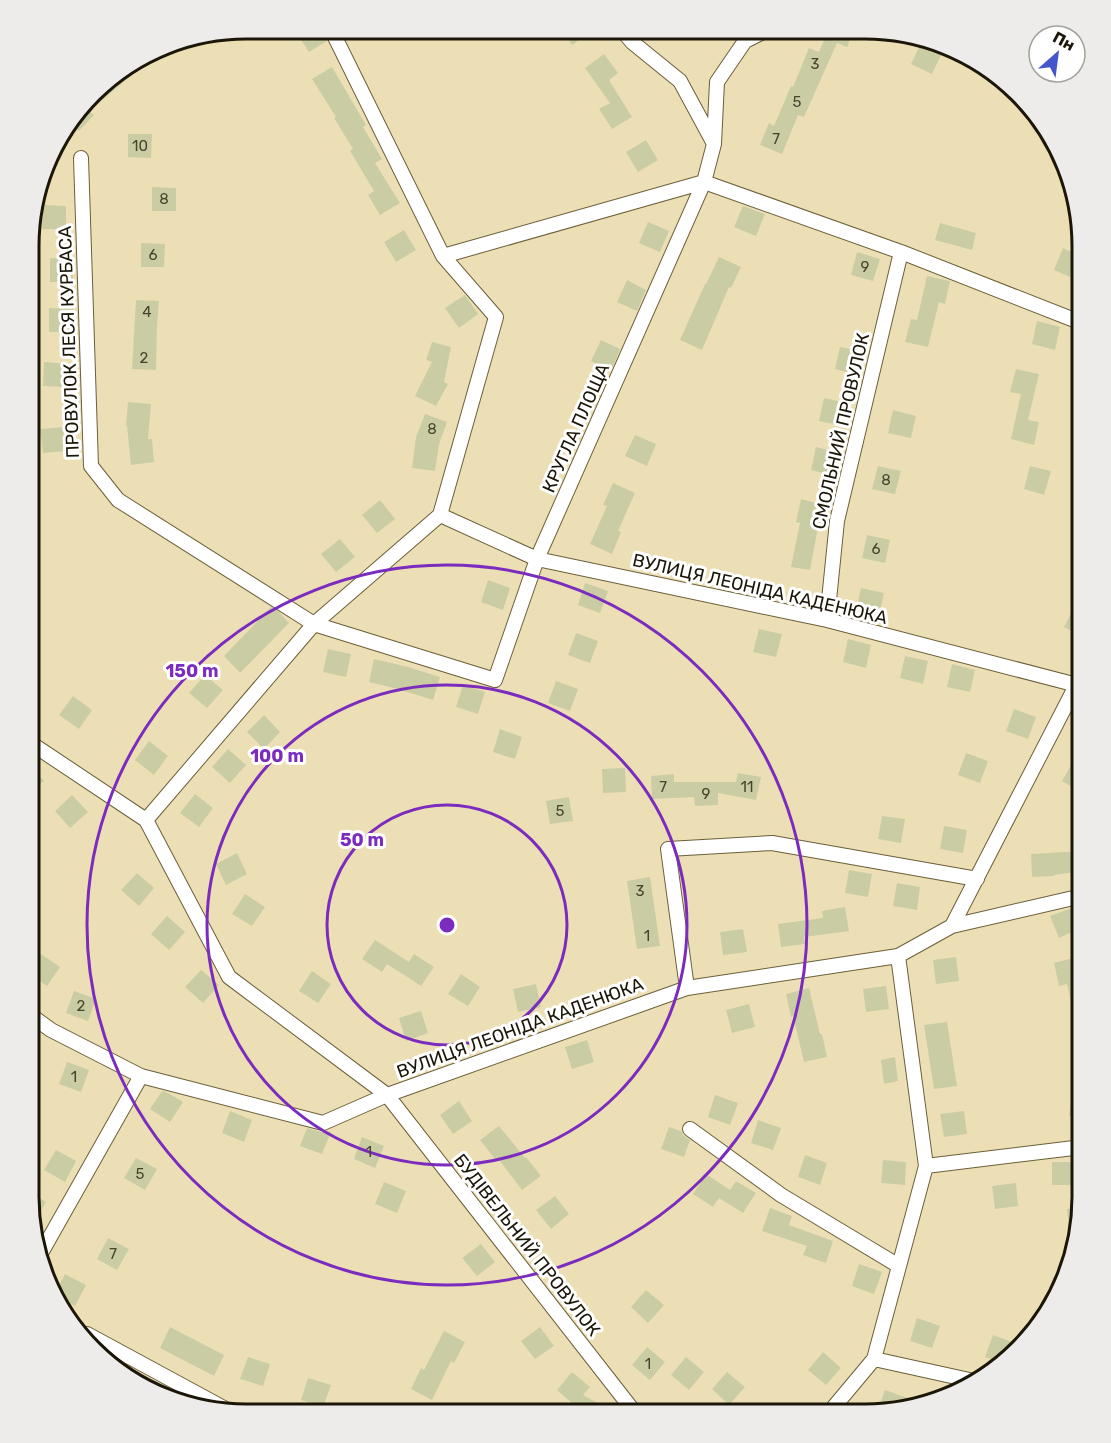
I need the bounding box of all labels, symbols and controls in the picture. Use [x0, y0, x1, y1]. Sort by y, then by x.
north arrow [1027, 24, 1087, 84]
text: Пн [1050, 28, 1078, 55]
house number: 3 [810, 55, 820, 73]
house number: 5 [793, 93, 802, 111]
house number: 7 [772, 130, 780, 148]
house number: 10 [132, 137, 148, 155]
house number: 8 [159, 190, 169, 208]
street label: ПРОВУЛОК ЛЕСЯ КУРБАСА [54, 225, 84, 459]
house number: 6 [148, 246, 158, 264]
house number: 9 [861, 258, 870, 276]
house number: 4 [142, 303, 152, 321]
street label: СМОЛЬНИЙ ПРОВУЛОК [808, 331, 874, 531]
house number: 2 [140, 349, 149, 367]
street label: КРУГЛА ПЛОЩА [538, 360, 614, 496]
house number: 8 [427, 420, 437, 438]
house number: 8 [881, 471, 891, 489]
house number: 6 [871, 540, 881, 558]
street label: ВУЛИЦЯ ЛЕОНІДА КАДЕНЮКА [630, 549, 890, 629]
text: 150 m [165, 660, 219, 682]
text: 100 m [250, 745, 304, 767]
house number: 7 [659, 778, 667, 796]
house number: 11 [741, 778, 753, 796]
house number: 9 [702, 785, 711, 803]
house number: 5 [556, 802, 565, 820]
text: 50 m [340, 829, 384, 851]
house number: 3 [635, 882, 645, 900]
centre of rings [437, 915, 457, 935]
house number: 1 [644, 927, 650, 945]
street label: ВУЛИЦЯ ЛЕОНІДА КАДЕНЮКА [394, 973, 646, 1083]
house number: 2 [77, 997, 86, 1015]
house number: 1 [71, 1068, 77, 1086]
house number: 1 [366, 1143, 372, 1161]
street label: БУДІВЕЛЬНИЙ ПРОВУЛОК [449, 1149, 605, 1341]
house number: 5 [136, 1165, 145, 1183]
house number: 7 [109, 1245, 117, 1263]
house number: 1 [645, 1355, 651, 1373]

